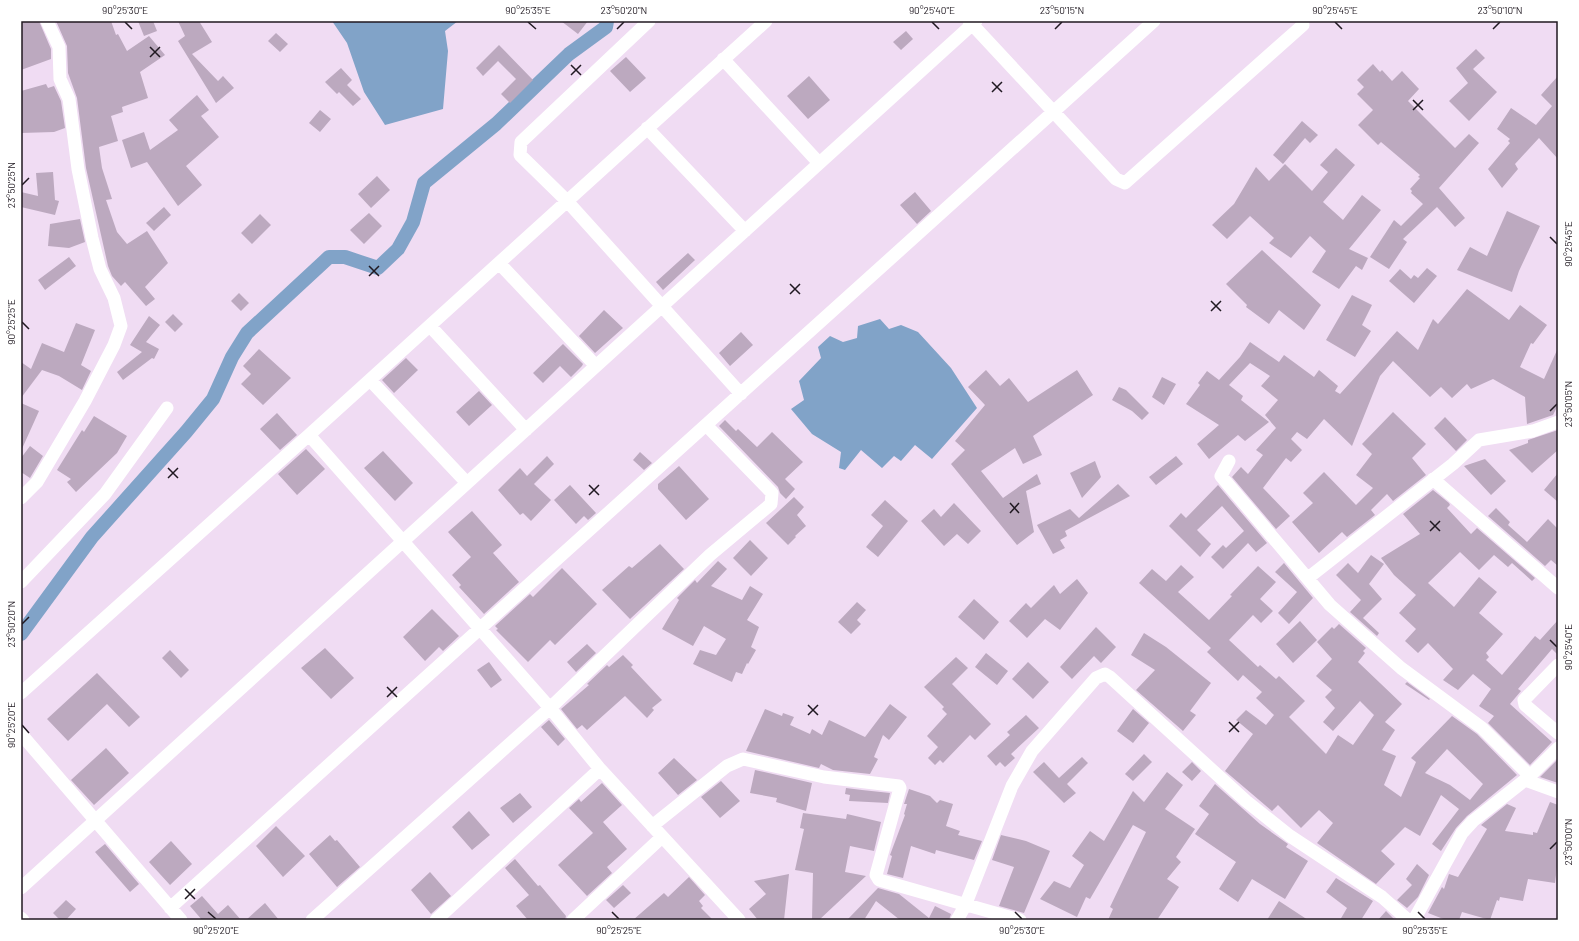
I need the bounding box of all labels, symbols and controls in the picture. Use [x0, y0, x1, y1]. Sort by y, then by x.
text: 90°25'30"E [102, 4, 148, 16]
text: 90°25'35"E [505, 4, 551, 16]
text: 23°50'20"N [601, 4, 647, 16]
text: 90°25'40"E [909, 4, 955, 16]
text: 23°50'15"N [1040, 4, 1084, 16]
text: 90°25'45"E [1312, 4, 1358, 16]
text: 23°50'10"N [1478, 4, 1522, 16]
text: 23°50'25"N [5, 162, 17, 208]
text: 90°25'45"E [1562, 221, 1574, 267]
text: 90°25'25"E [5, 299, 17, 345]
text: 23°50'05"N [1562, 381, 1574, 427]
text: 23°50'20"N [5, 601, 17, 647]
text: 90°25'40"E [1562, 624, 1574, 670]
text: 90°25'20"E [5, 702, 17, 748]
text: 23°50'00"N [1562, 818, 1574, 866]
text: 90°25'20"E [193, 924, 239, 936]
text: 90°25'25"E [596, 924, 642, 936]
text: 90°25'30"E [999, 924, 1045, 936]
text: 90°25'35"E [1402, 924, 1448, 936]

